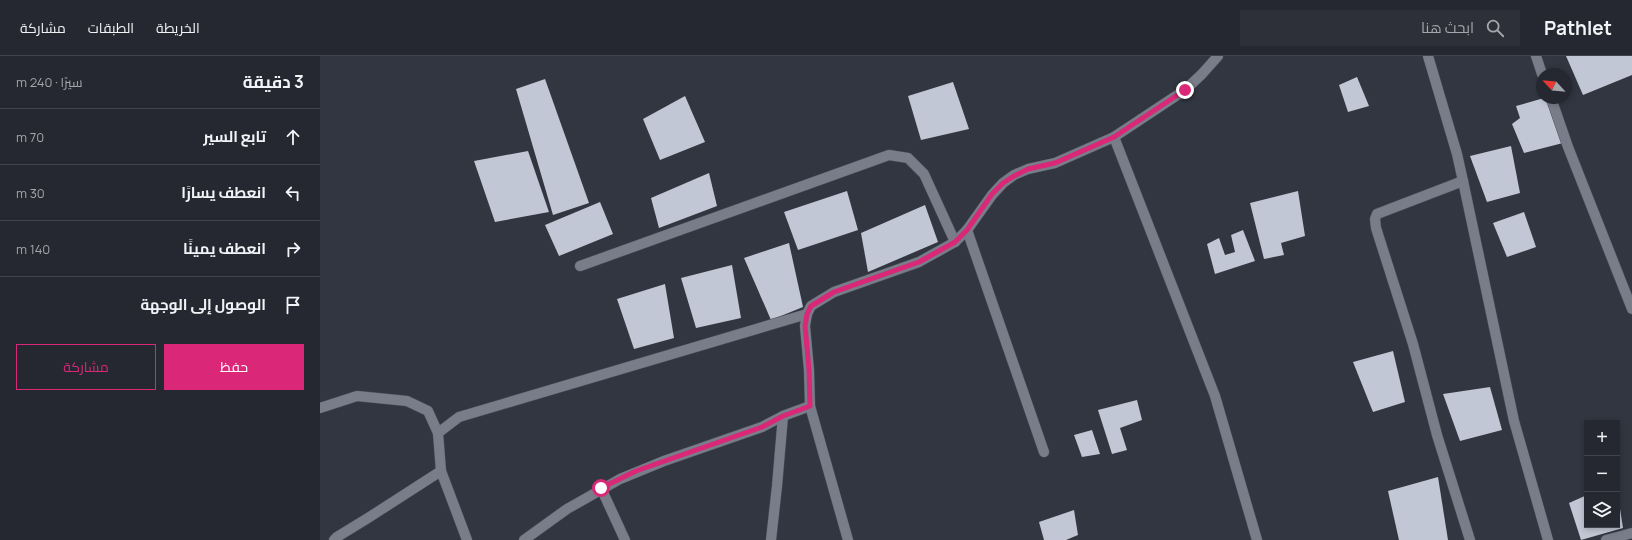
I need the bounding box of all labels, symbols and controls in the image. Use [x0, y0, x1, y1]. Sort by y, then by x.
search box [1240, 10, 1520, 46]
text: Pathlet [1544, 15, 1612, 41]
text: ابحث هنا [1421, 17, 1474, 38]
icon: search [1484, 17, 1506, 39]
text: مشاركة [20, 18, 66, 37]
text: الطبقات [88, 18, 134, 37]
text: الخريطة [156, 18, 200, 37]
north arrow [1536, 68, 1572, 104]
text: 3 دقيقة [243, 70, 304, 93]
text: سيرًا · 240 m [16, 73, 83, 91]
route end [1176, 81, 1194, 99]
text: تابع السير [203, 126, 266, 147]
icon: ahead [282, 126, 304, 148]
text: 70 m [16, 128, 44, 146]
text: انعطف يسارًا [181, 182, 266, 203]
icon: left [282, 182, 304, 204]
text: 30 m [16, 184, 45, 202]
text: انعطف يمينًا [183, 238, 266, 259]
icon: right [282, 238, 304, 260]
text: 140 m [16, 240, 50, 258]
text: الوصول إلى الوجهة [140, 294, 266, 315]
icon: arrive [282, 294, 304, 316]
button: مشاركة [16, 344, 156, 390]
button: حفظ [164, 344, 304, 390]
map controls [1584, 420, 1620, 528]
button: + [1584, 420, 1620, 456]
button: − [1584, 456, 1620, 492]
route start [592, 479, 610, 497]
button: layers [1584, 492, 1620, 528]

